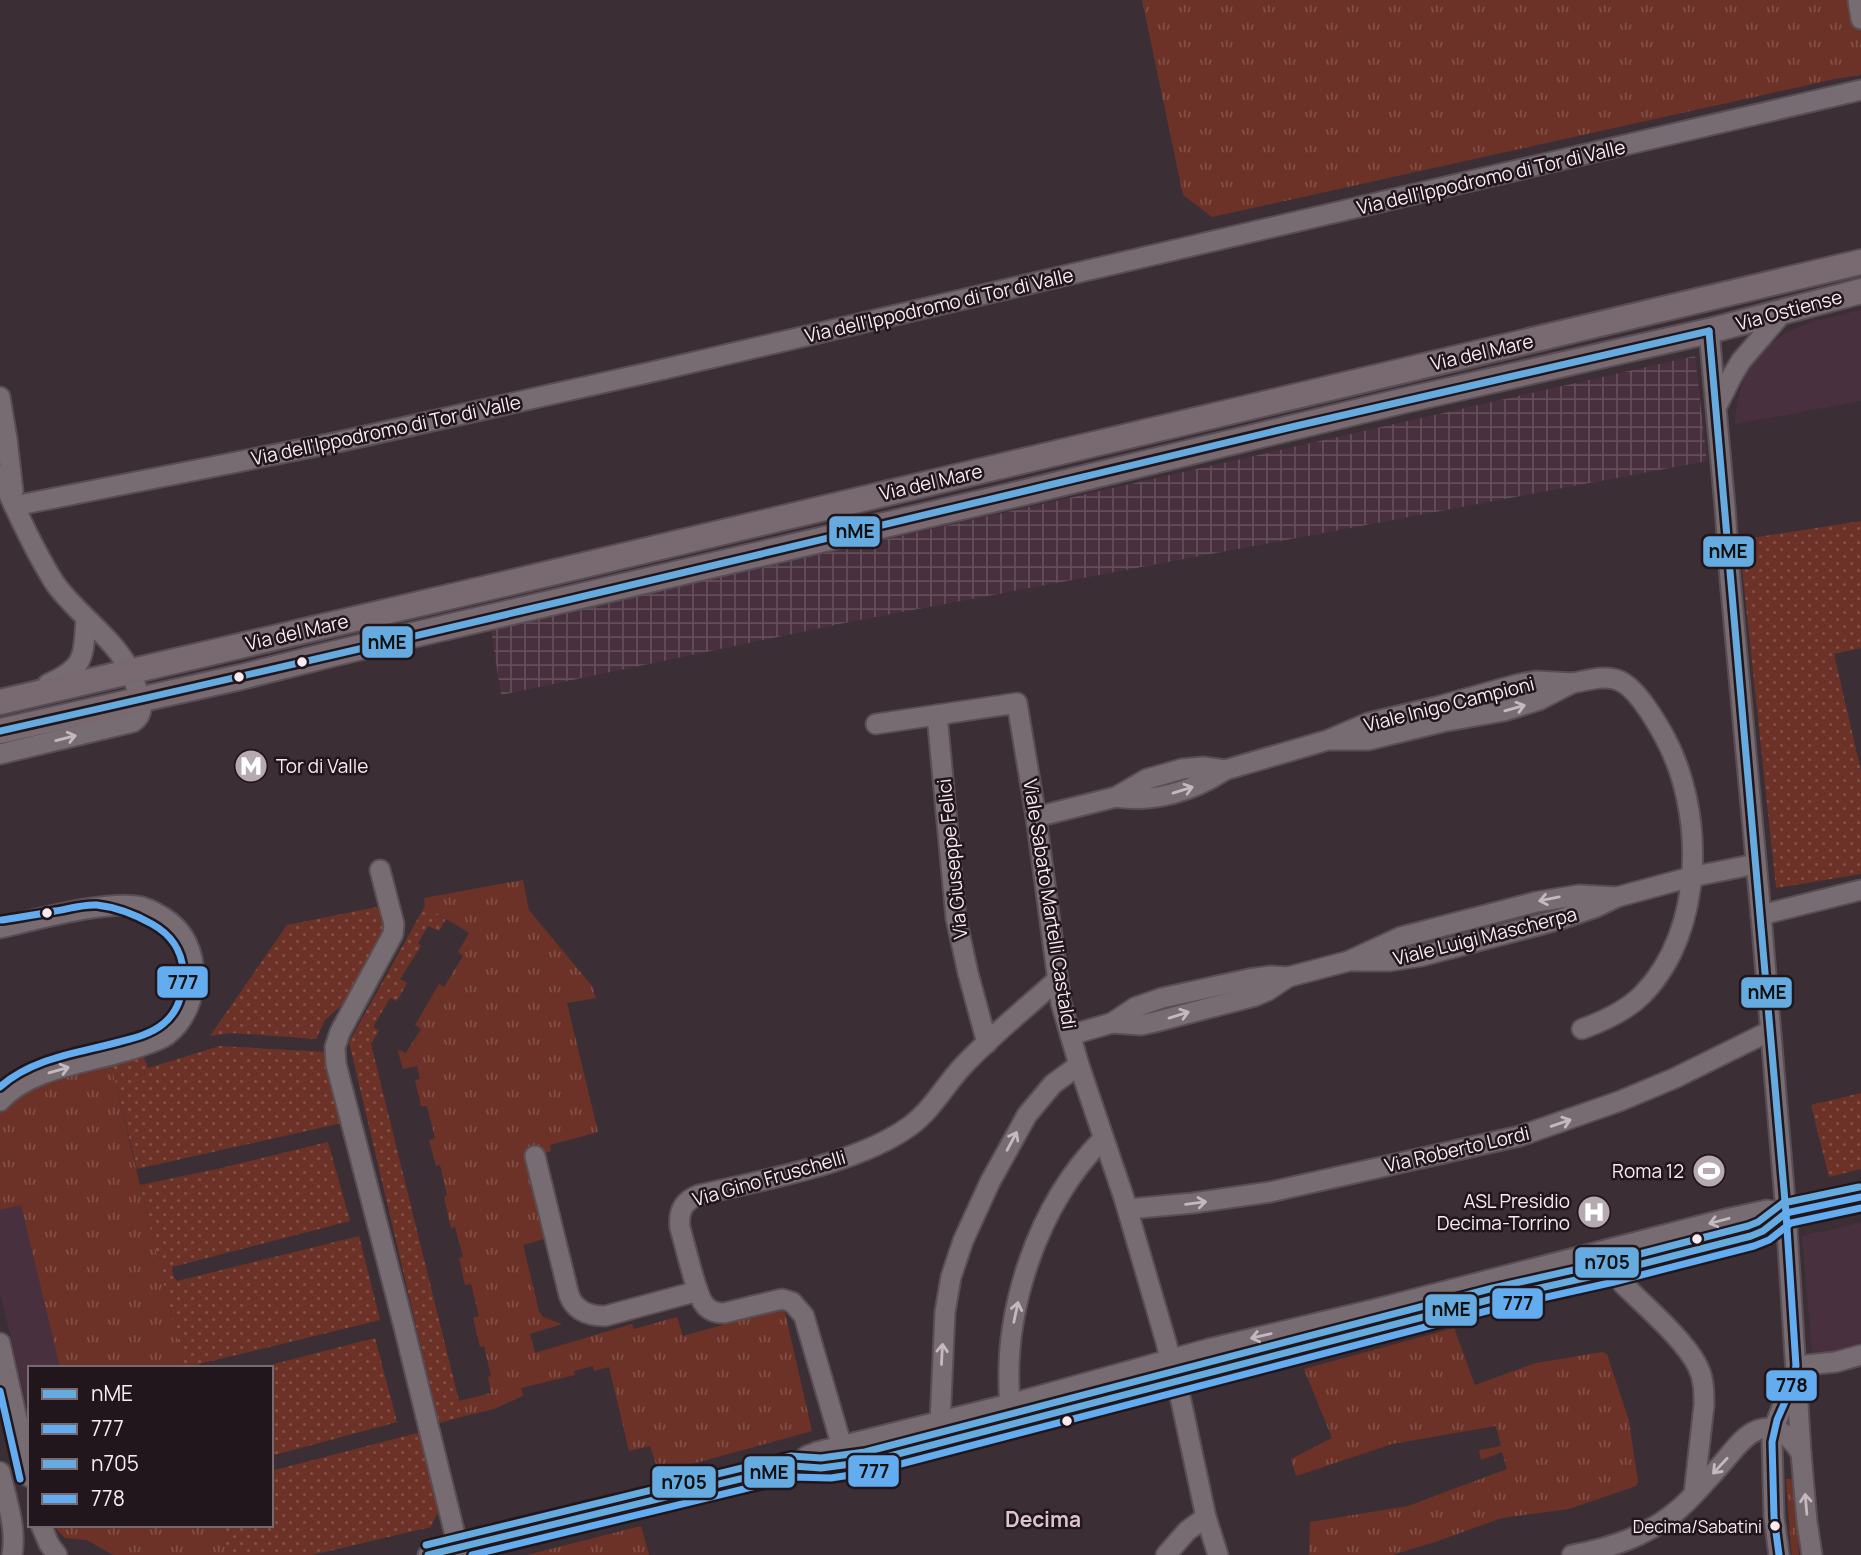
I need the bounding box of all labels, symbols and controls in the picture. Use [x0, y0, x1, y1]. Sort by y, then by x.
street label: Via dell'Ippodromo di Tor di Valle [1354, 133, 1628, 221]
street label: Via dell'Ippodromo di Tor di Valle [802, 261, 1076, 349]
street label: Via Ostiense [1733, 283, 1845, 337]
street label: Via del Mare [1428, 328, 1536, 376]
street label: Via dell'Ippodromo di Tor di Valle [249, 389, 523, 471]
street label: Via del Mare [877, 458, 985, 506]
line badge: nME [828, 515, 881, 548]
text: nME [835, 518, 875, 544]
line badge: nME [1702, 535, 1755, 568]
text: nME [1708, 538, 1748, 564]
street label: Via del Mare [243, 608, 351, 656]
line badge: nME [361, 625, 414, 659]
text: nME [367, 629, 407, 655]
unlabelled marker [295, 655, 309, 669]
unlabelled marker [232, 670, 246, 684]
street label: Viale Inigo Campioni [1361, 670, 1537, 738]
one-way arrow [1504, 700, 1526, 713]
one-way arrow [54, 731, 77, 744]
metro station icon: Tor di Valle [232, 747, 270, 785]
place label: Tor di Valle [276, 753, 368, 779]
street label: Viale Sabato Martelli Castaldi [1017, 777, 1083, 1031]
street label: Via Giuseppe Felici [931, 778, 973, 940]
one-way arrow [1171, 782, 1193, 795]
one-way arrow [1538, 893, 1561, 907]
street label: Viale Luigi Mascherpa [1390, 901, 1580, 971]
unlabelled marker [40, 906, 54, 920]
line badge: 777 [156, 965, 209, 999]
text: 777 [168, 969, 198, 995]
line badge: nME [1740, 976, 1793, 1009]
text: nME [1747, 979, 1787, 1005]
one-way arrow [1168, 1008, 1190, 1021]
one-way arrow [48, 1062, 70, 1075]
one-way arrow [1550, 1116, 1572, 1129]
street label: Via Roberto Lordi [1382, 1120, 1532, 1178]
one-way arrow [1006, 1131, 1019, 1152]
street label: Via Gino Fruschelli [690, 1144, 848, 1212]
sports icon: Roma 12 [1690, 1152, 1728, 1190]
place label: Roma 12 [1612, 1158, 1684, 1184]
place label: ASL Presidio Decima-Torrino [1437, 1188, 1570, 1236]
hospital icon: ASL Presidio Decima-Torrino [1575, 1193, 1613, 1231]
one-way arrow [1184, 1196, 1206, 1209]
one-way arrow [1708, 1215, 1731, 1228]
unlabelled marker [1690, 1232, 1704, 1246]
line badge: n705 [1574, 1246, 1640, 1279]
text: n705 [1584, 1249, 1630, 1275]
line badge: 777 [1491, 1287, 1544, 1320]
text: 777 [1503, 1290, 1533, 1316]
line badge: nME [1424, 1293, 1478, 1327]
text: nME [1431, 1296, 1471, 1322]
one-way arrow [1010, 1301, 1024, 1324]
one-way arrow [1250, 1330, 1273, 1343]
one-way arrow [936, 1344, 949, 1366]
legend [28, 1366, 273, 1527]
line badge: 778 [1765, 1369, 1818, 1402]
text: 778 [1776, 1372, 1808, 1398]
text: nME [91, 1379, 133, 1407]
text: 777 [91, 1414, 124, 1442]
unlabelled marker [1060, 1414, 1074, 1428]
text: n705 [91, 1449, 139, 1477]
line badge: 777 [847, 1454, 900, 1488]
line badge: nME [743, 1455, 796, 1489]
one-way arrow [1712, 1457, 1728, 1475]
text: 777 [859, 1458, 889, 1484]
text: nME [749, 1459, 789, 1485]
line badge: n705 [651, 1465, 717, 1499]
text: n705 [661, 1469, 707, 1495]
text: 778 [91, 1484, 125, 1512]
one-way arrow [1799, 1494, 1812, 1516]
district label: Decima [1005, 1505, 1081, 1533]
place label: Decima/Sabatini [1633, 1515, 1762, 1538]
marker: Decima/Sabatini [1768, 1519, 1782, 1533]

